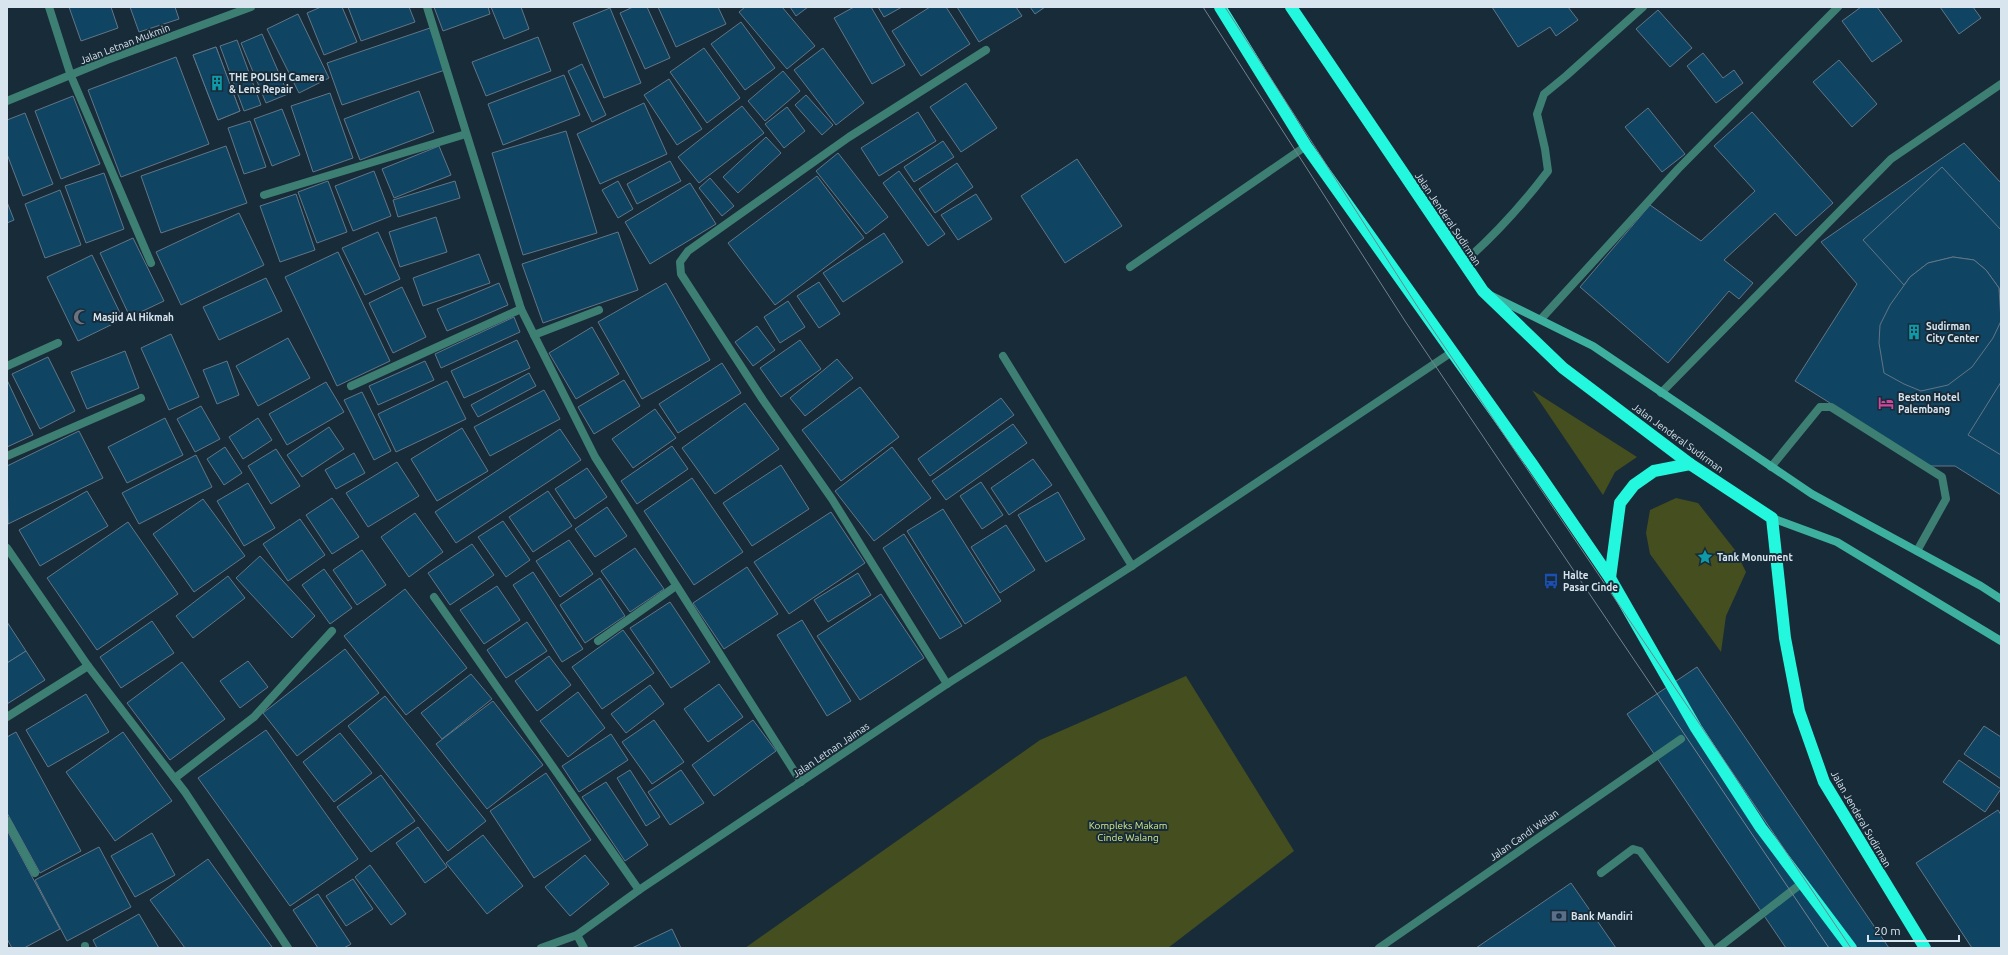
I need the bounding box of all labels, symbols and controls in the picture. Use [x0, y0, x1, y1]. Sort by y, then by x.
street label: Jalan Letnan Mukmin [78, 22, 172, 66]
place label: THE POLISH Camera & Lens Repair [229, 72, 324, 95]
building icon: THE POLISH Camera & Lens Repair [208, 74, 226, 92]
street label: Jalan Jenderal Sudirman [1413, 170, 1483, 268]
mosque icon: Masjid Al Hikmah [72, 308, 90, 326]
place label: Masjid Al Hikmah [93, 312, 174, 323]
place label: Sudirman City Center [1926, 321, 1980, 344]
building icon: Sudirman City Center [1905, 323, 1923, 341]
place label: Beston Hotel Palembang [1898, 392, 1960, 415]
hotel icon: Beston Hotel Palembang [1877, 394, 1895, 412]
street label: Jalan Jenderal Sudirman [1630, 401, 1726, 475]
place icon: Tank Monument [1696, 548, 1714, 566]
place label: Tank Monument [1717, 552, 1793, 563]
place label: Halte Pasar Cinde [1563, 570, 1618, 593]
bus stop icon: Halte Pasar Cinde [1542, 572, 1560, 590]
street label: Jalan Letnan Jaimas [791, 720, 871, 780]
street label: Jalan Jenderal Sudirman [1829, 769, 1893, 869]
street label: Jalan Candi Welan [1487, 807, 1561, 863]
park label: Kompleks Makam Cinde Walang [1089, 820, 1167, 843]
bank icon: Bank Mandiri [1550, 907, 1568, 925]
place label: Bank Mandiri [1571, 911, 1633, 922]
scale bar [1868, 917, 1959, 943]
text: 20 m [1874, 924, 1901, 937]

